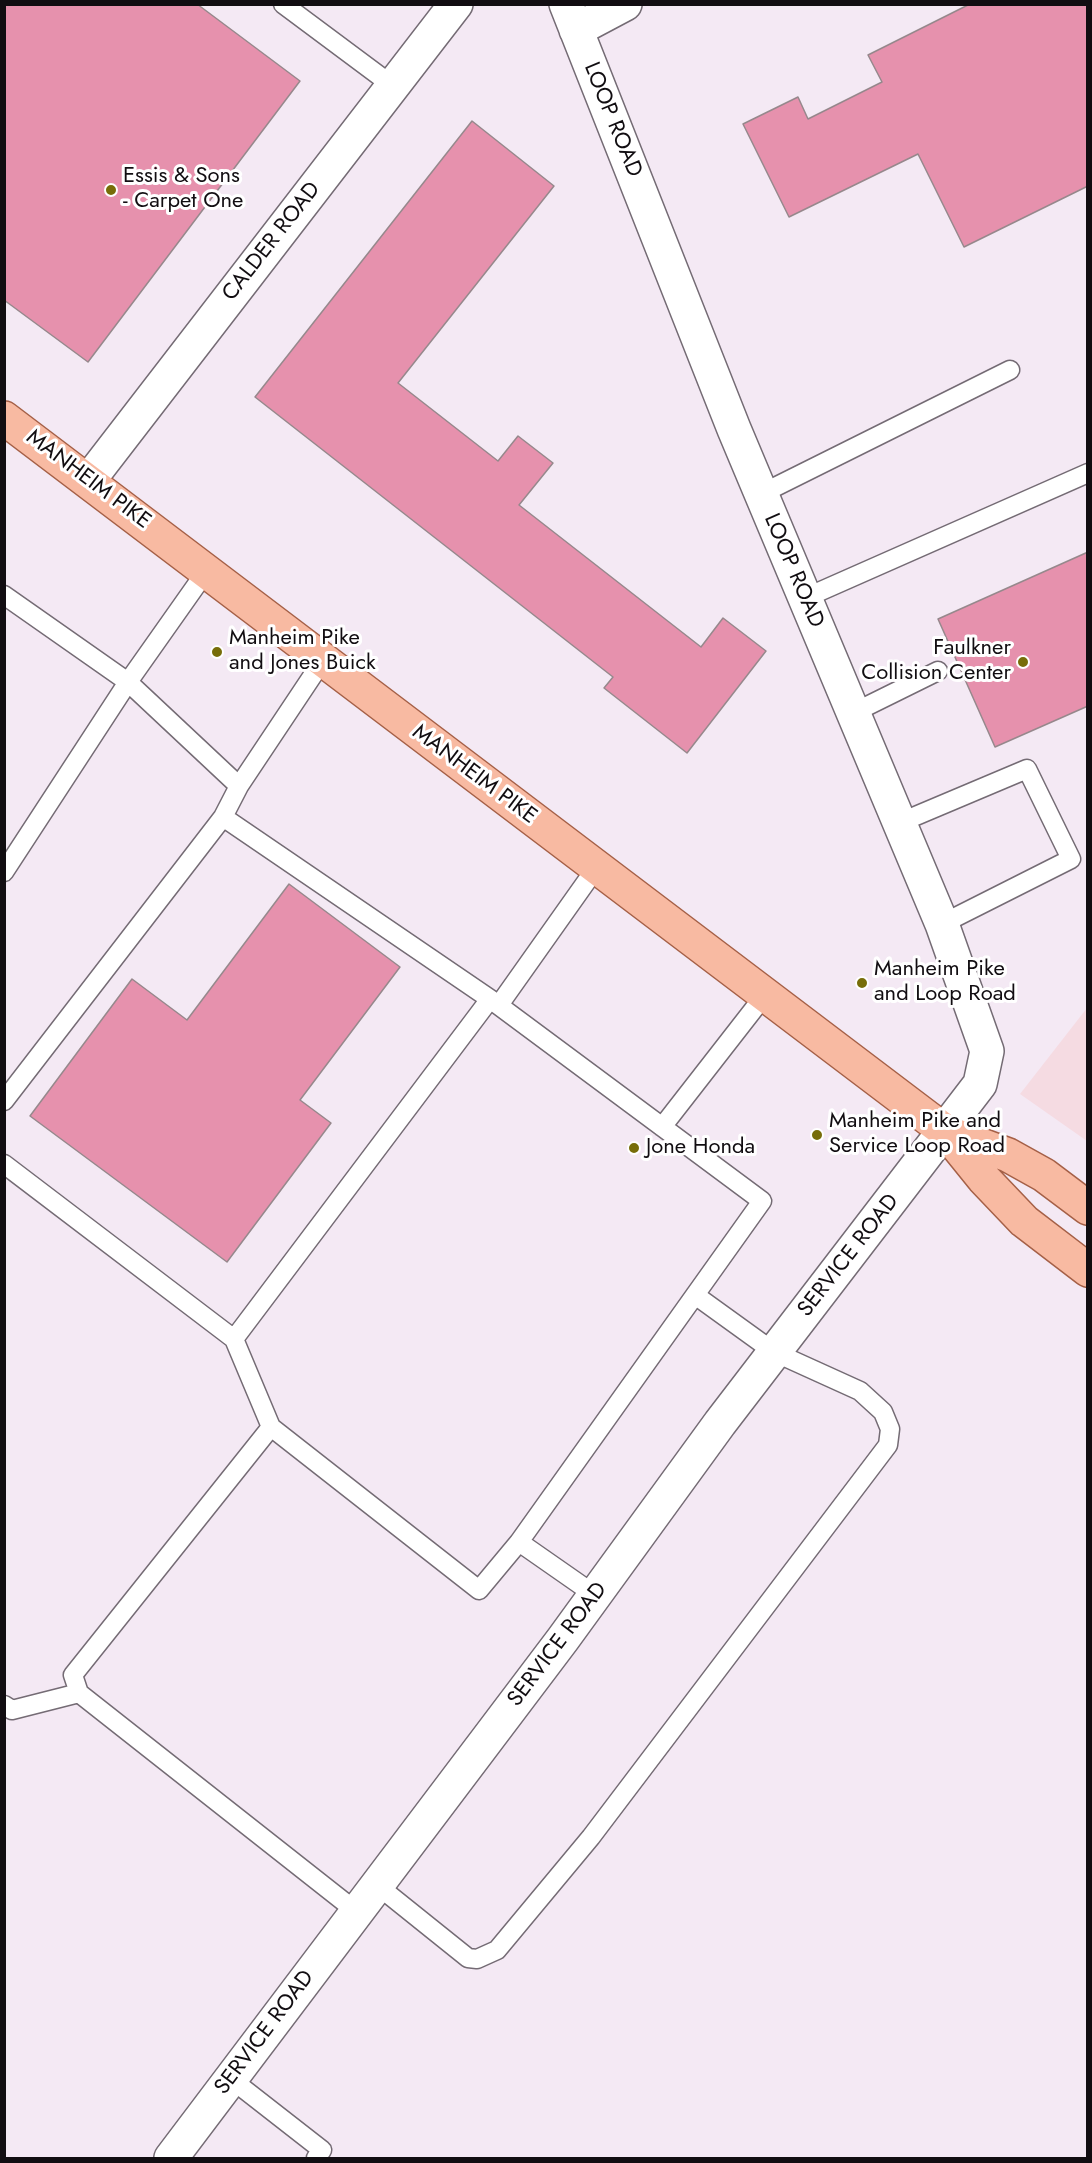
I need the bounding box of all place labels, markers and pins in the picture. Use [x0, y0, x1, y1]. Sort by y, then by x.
place label: Essis & Sons - Carpet One [123, 164, 243, 216]
marker: Essis & Sons - Carpet One [104, 183, 118, 197]
place label: Manheim Pike and Jones Buick [229, 626, 376, 678]
place label: Faulkner Collision Center [861, 636, 1011, 688]
marker: Manheim Pike and Jones Buick [210, 645, 224, 659]
marker: Faulkner Collision Center [1016, 655, 1030, 669]
place label: Manheim Pike and Loop Road [874, 957, 1016, 1008]
marker: Manheim Pike and Loop Road [855, 976, 869, 990]
place label: Manheim Pike and Service Loop Road [829, 1109, 1005, 1160]
marker: Manheim Pike and Service Loop Road [810, 1128, 824, 1142]
place label: Jone Honda [646, 1135, 755, 1161]
marker: Jone Honda [627, 1141, 641, 1155]

